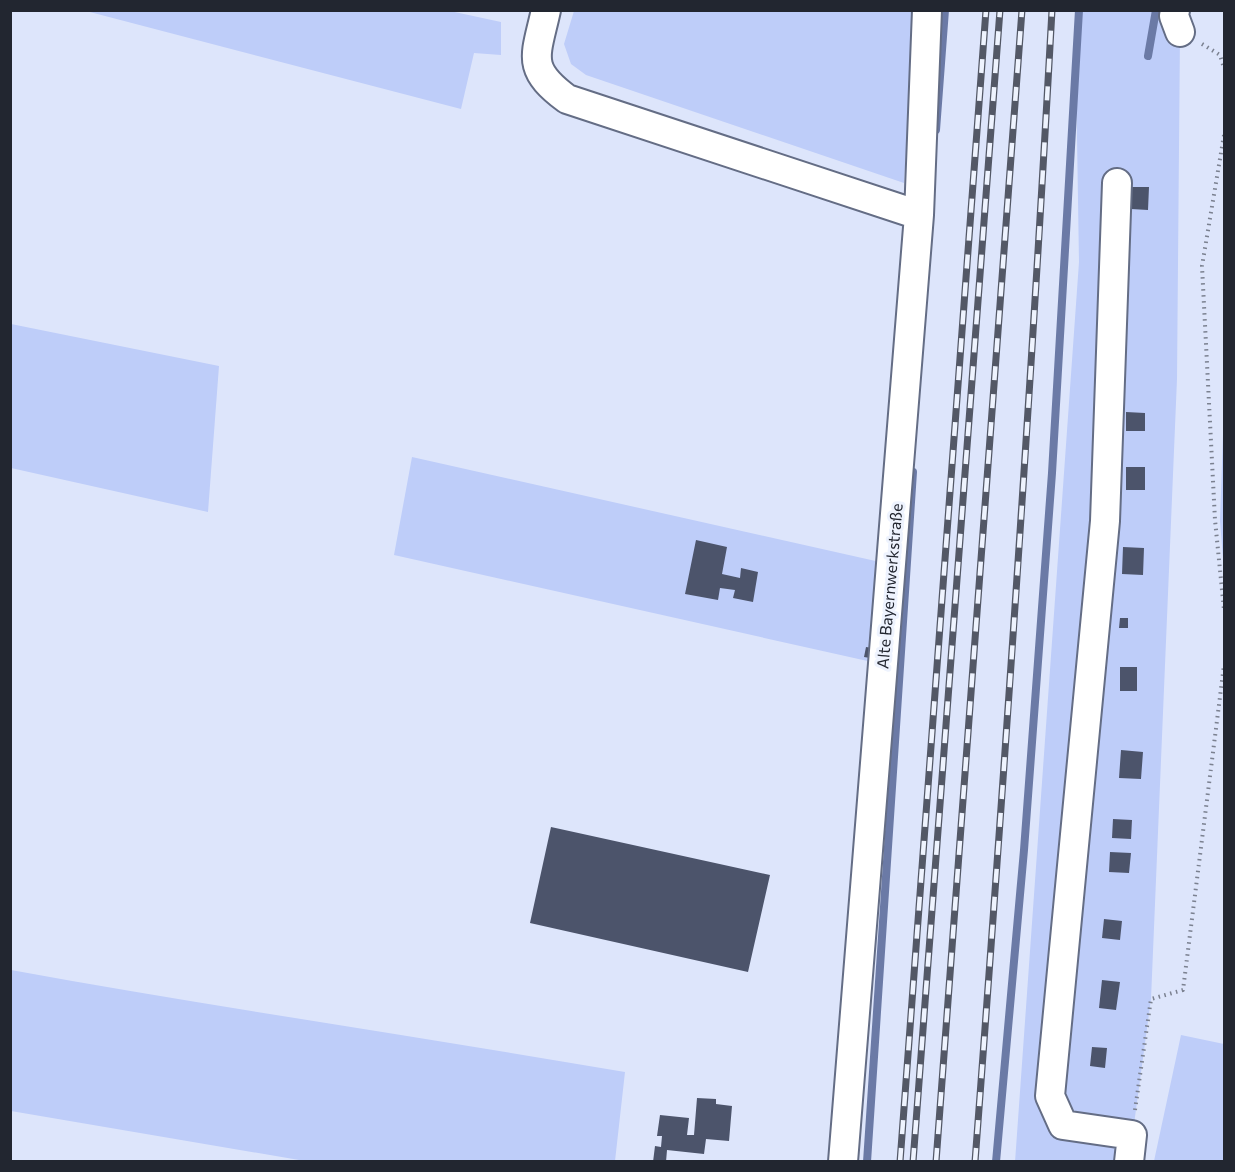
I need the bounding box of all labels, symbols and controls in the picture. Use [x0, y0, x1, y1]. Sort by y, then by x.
street label: Alte Bayernwerkstraße [872, 503, 906, 669]

